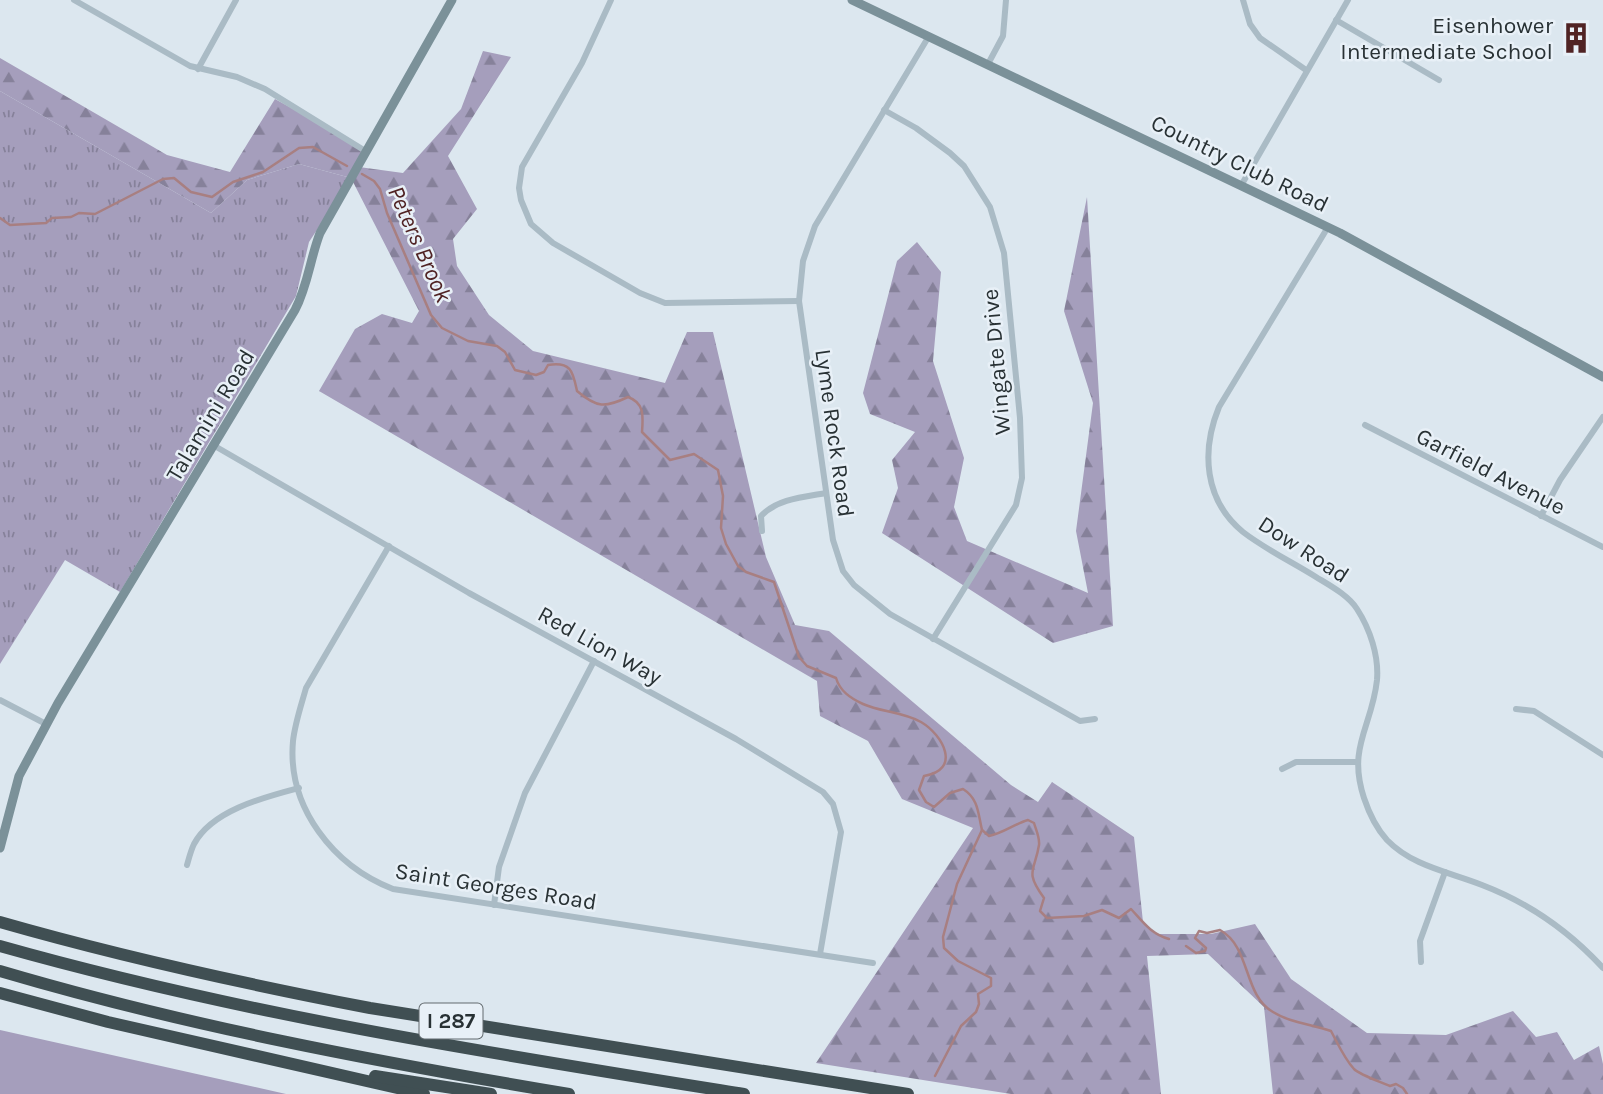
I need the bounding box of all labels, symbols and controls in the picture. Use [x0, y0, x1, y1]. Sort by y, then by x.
place label: Eisenhower Intermediate School [1340, 12, 1554, 65]
building icon: Eisenhower Intermediate School [1559, 21, 1593, 55]
street label: Country Club Road [1147, 109, 1333, 218]
water label: Peters Brook [382, 181, 458, 307]
street label: Wingate Drive [977, 288, 1016, 436]
street label: Talamini Road [161, 345, 260, 486]
street label: Lyme Rock Road [809, 347, 860, 519]
street label: Garfield Avenue [1412, 422, 1570, 521]
street label: Dow Road [1253, 510, 1354, 589]
street label: Red Lion Way [533, 600, 667, 691]
street label: Saint Georges Road [393, 857, 599, 916]
road number: I 287 [420, 1004, 482, 1038]

